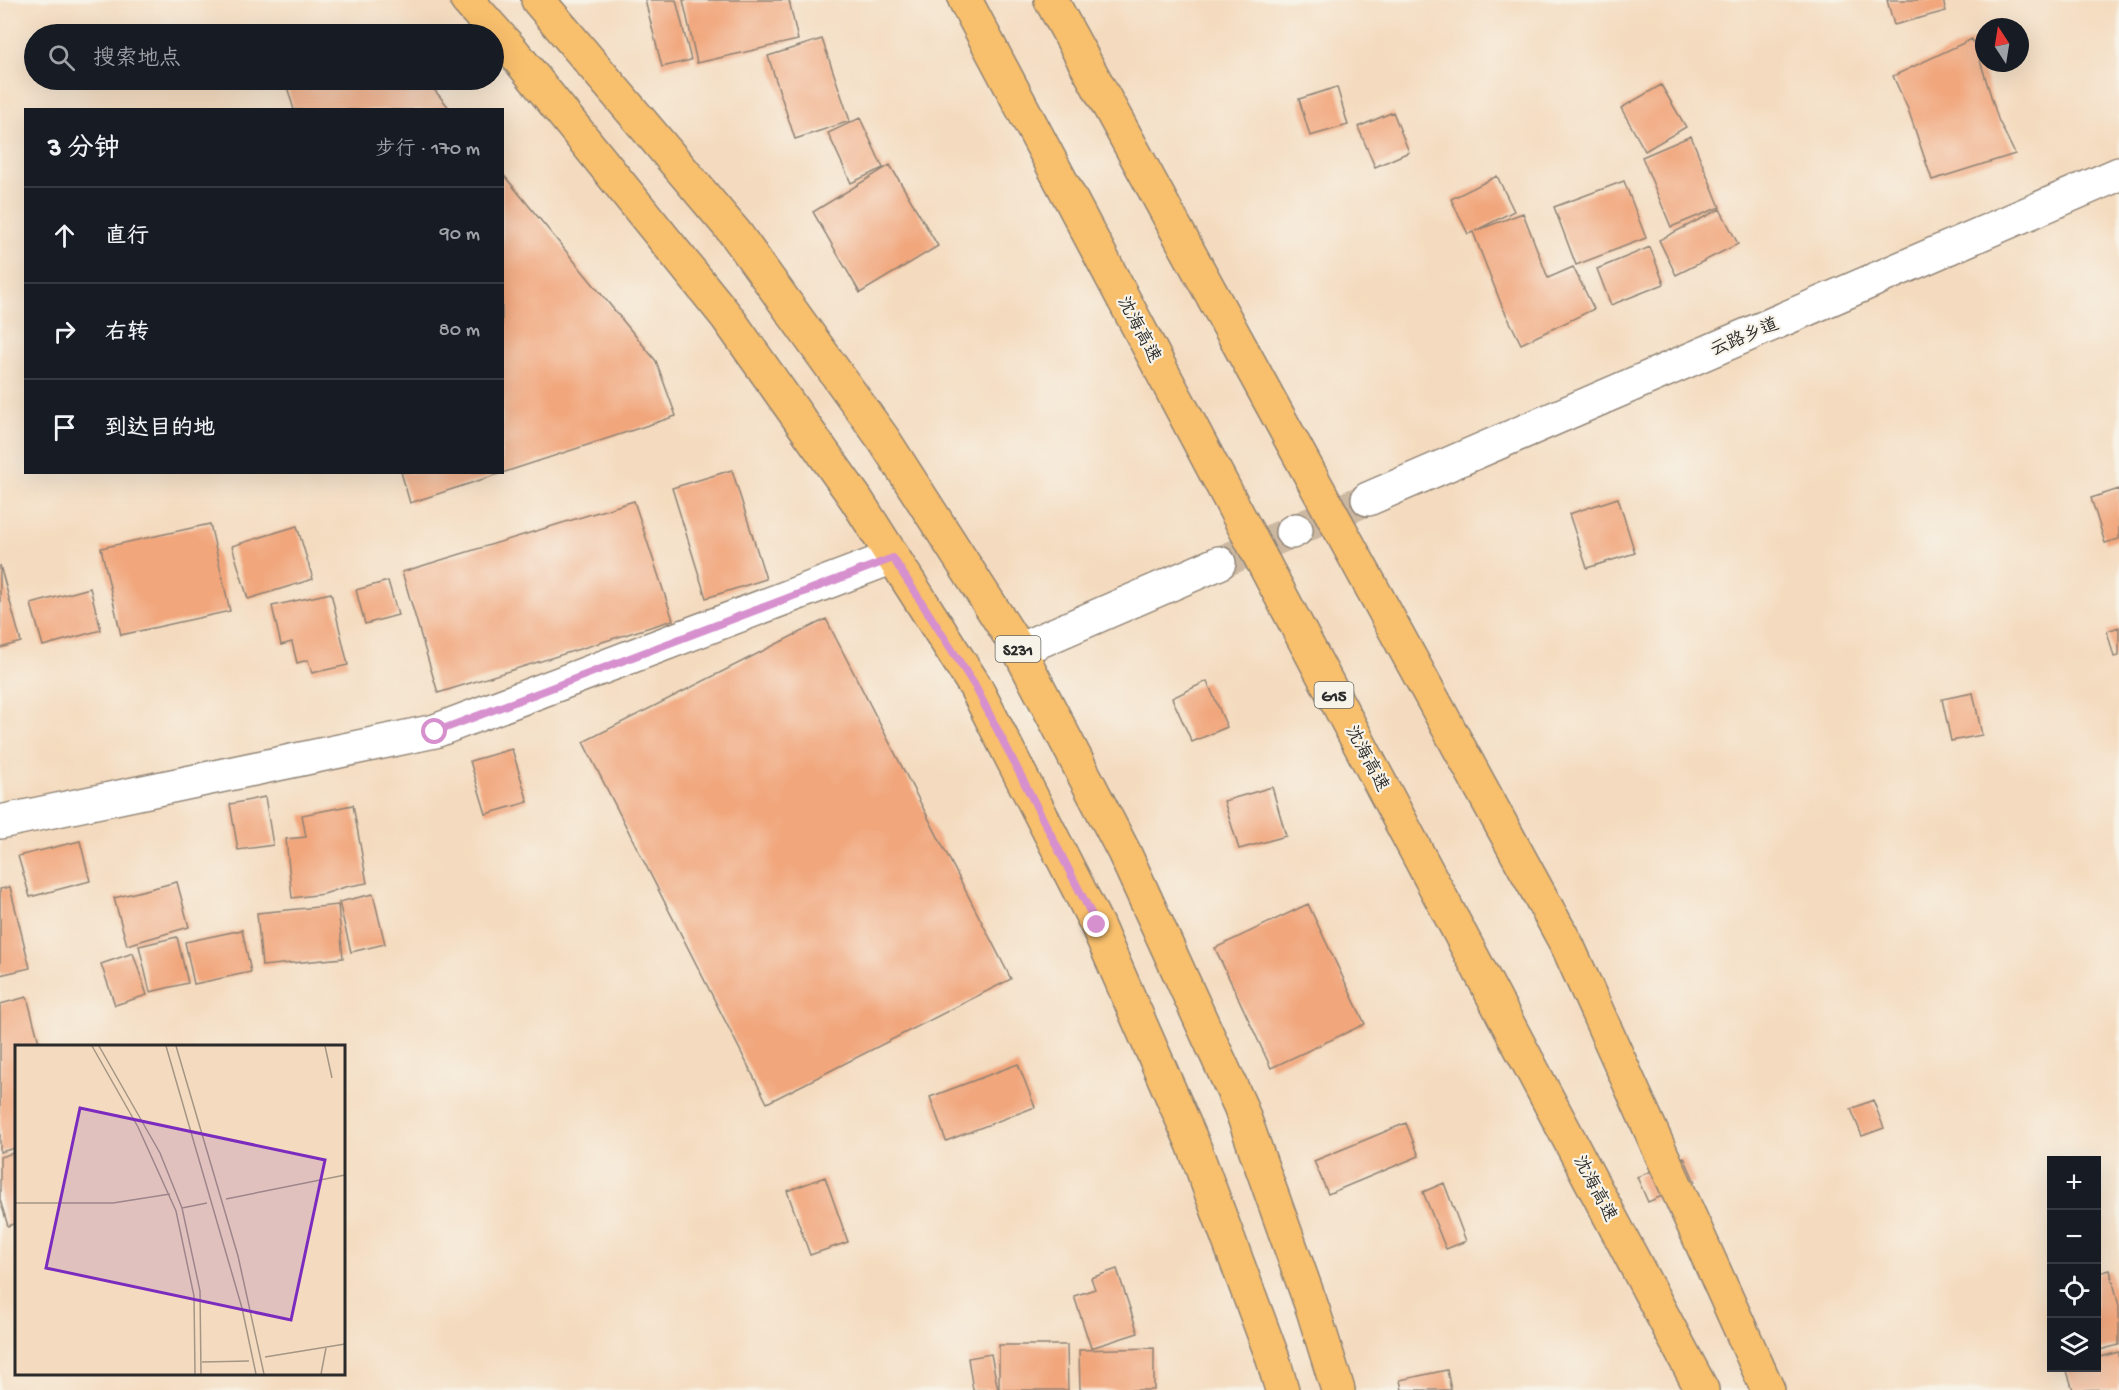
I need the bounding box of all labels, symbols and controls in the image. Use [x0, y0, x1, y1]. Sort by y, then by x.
north arrow [1975, 18, 2029, 72]
search box [24, 24, 504, 90]
icon: search [45, 41, 78, 74]
text: 搜索地点 [93, 47, 181, 73]
text: 3 分钟 [48, 135, 120, 166]
text: 步行 · 170 m [375, 139, 480, 162]
icon: ahead [48, 219, 81, 252]
text: 90 m [440, 224, 480, 247]
text: 直行 [105, 225, 149, 251]
street label: 沈海高速 [1112, 293, 1165, 367]
street label: 云路乡道 [1707, 314, 1782, 362]
icon: right [48, 315, 81, 348]
text: 80 m [439, 320, 480, 343]
text: 右转 [105, 321, 149, 347]
icon: arrive [48, 411, 81, 444]
text: 到达目的地 [105, 417, 215, 443]
road number: S231 [996, 636, 1040, 662]
road number: G15 [1314, 682, 1354, 708]
route start [421, 718, 447, 744]
street label: 沈海高速 [1340, 722, 1393, 796]
route end [1083, 911, 1109, 937]
inset map [15, 1045, 345, 1375]
street label: 沈海高速 [1568, 1152, 1621, 1226]
map controls [2047, 1156, 2101, 1372]
button: + [2047, 1156, 2101, 1210]
button: − [2047, 1210, 2101, 1264]
button: locate [2047, 1264, 2101, 1318]
button: layers [2047, 1318, 2101, 1372]

